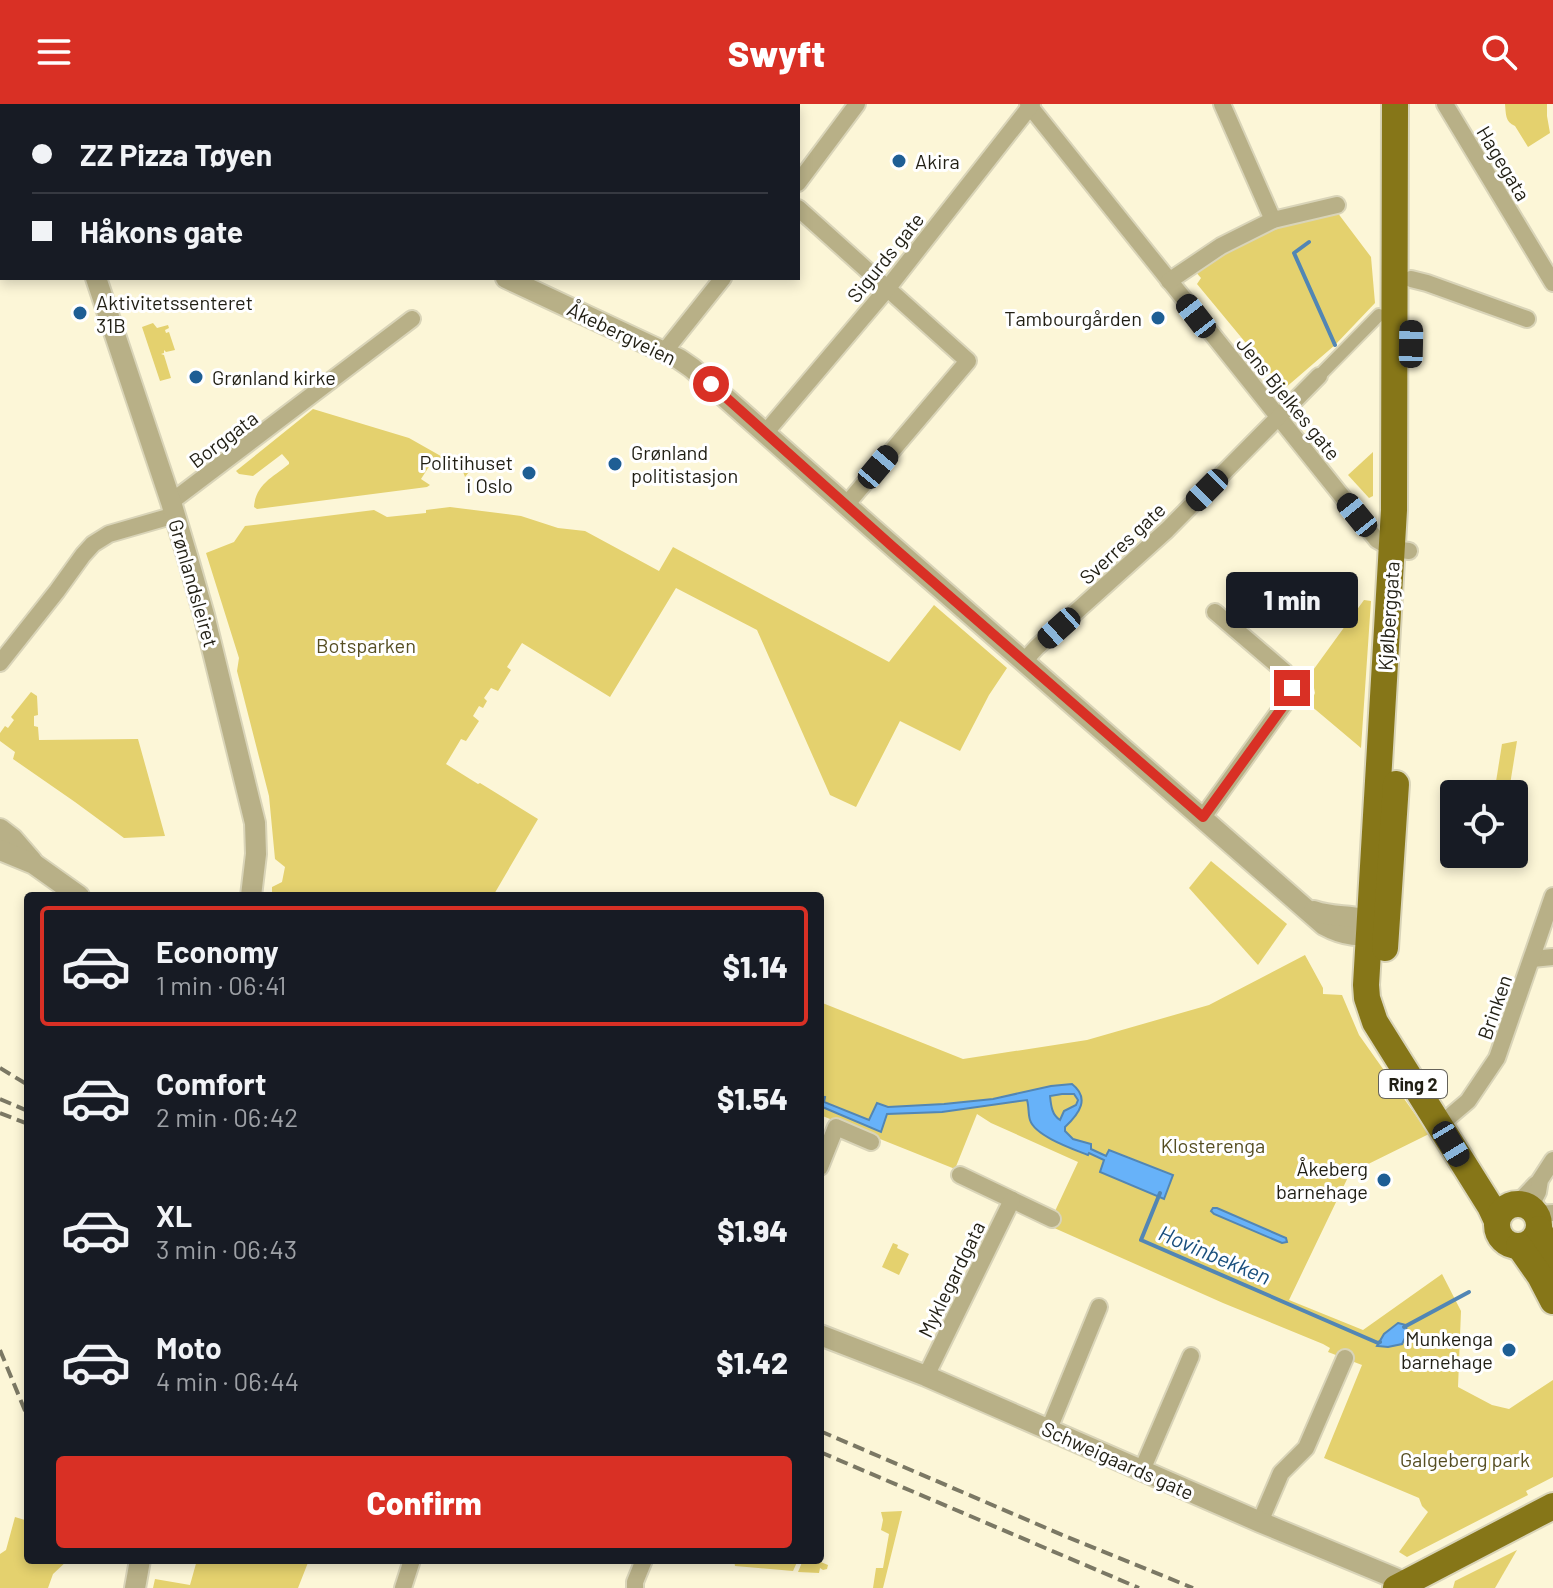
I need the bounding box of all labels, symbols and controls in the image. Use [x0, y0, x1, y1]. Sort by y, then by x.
icon: menu [32, 30, 76, 74]
icon: search [1477, 30, 1521, 74]
text: Swyft [728, 31, 825, 74]
street label: Hagegata [1472, 121, 1536, 205]
text: ZZ Pizza Tøyen [80, 136, 272, 172]
place label: Akira [915, 149, 960, 173]
marker: Akira [890, 152, 908, 170]
street label: Sigurds gate [842, 207, 928, 307]
text: Håkons gate [80, 213, 243, 249]
place label: Aktivitetssenteret 31B [96, 290, 253, 337]
car [1172, 290, 1220, 342]
street label: Åkebergveien [564, 296, 680, 370]
marker: Aktivitetssenteret 31B [71, 304, 89, 322]
place label: Tambourgården [1004, 306, 1142, 330]
marker: Tambourgården [1149, 309, 1167, 327]
car [1399, 320, 1423, 368]
street label: Jens Bjelkes gate [1232, 332, 1346, 464]
place label: Grønland kirke [212, 365, 336, 389]
route start [693, 366, 729, 402]
marker: Grønland kirke [187, 368, 205, 386]
street label: Borggata [184, 405, 262, 473]
place label: Grønland politistasjon [631, 440, 738, 487]
car [853, 441, 903, 493]
place label: Politihuset i Oslo [420, 450, 513, 497]
marker: Grønland politistasjon [606, 455, 624, 473]
marker: Politihuset i Oslo [520, 464, 538, 482]
car [1182, 465, 1232, 515]
car [1333, 489, 1381, 541]
street label: Sverres gate [1074, 497, 1170, 589]
street label: Grønlandsleiret [164, 516, 224, 650]
street label: Kjølberggata [1372, 560, 1404, 672]
callout: 1 min [1226, 572, 1358, 628]
text: 1 min [1263, 584, 1321, 615]
car [1033, 603, 1085, 653]
park label: Botsparken [316, 633, 416, 657]
route end [1274, 670, 1310, 706]
map controls [1440, 780, 1528, 868]
button: locate [1440, 780, 1528, 868]
icon: car [60, 930, 132, 1002]
text: Economy [156, 933, 279, 969]
text: $1.14 [723, 948, 788, 984]
text: 1 min · 06:41 [156, 969, 286, 1000]
street label: Brinken [1472, 972, 1516, 1042]
icon: car [60, 1062, 132, 1134]
text: Comfort [156, 1065, 266, 1101]
road number: Ring 2 [1379, 1070, 1447, 1098]
text: $1.54 [717, 1080, 788, 1116]
text: 2 min · 06:42 [156, 1101, 298, 1132]
car [1428, 1117, 1474, 1171]
park label: Klosterenga [1161, 1133, 1265, 1157]
place label: Åkeberg barnehage [1276, 1156, 1368, 1203]
marker: Åkeberg barnehage [1375, 1171, 1393, 1189]
icon: car [60, 1194, 132, 1266]
text: XL [156, 1197, 192, 1233]
text: $1.94 [717, 1212, 788, 1248]
street label: Myklegardgata [913, 1217, 989, 1341]
water label: Hovinbekken [1155, 1219, 1275, 1289]
text: 3 min · 06:43 [156, 1233, 297, 1264]
icon: car [60, 1326, 132, 1398]
place label: Munkenga barnehage [1401, 1326, 1493, 1373]
text: Moto [156, 1329, 222, 1365]
marker: Munkenga barnehage [1500, 1341, 1518, 1359]
text: $1.42 [716, 1344, 788, 1380]
text: 4 min · 06:44 [156, 1365, 299, 1396]
street label: Schweigaards gate [1038, 1416, 1198, 1504]
park label: Galgeberg park [1400, 1447, 1530, 1471]
button: Confirm [56, 1456, 792, 1548]

